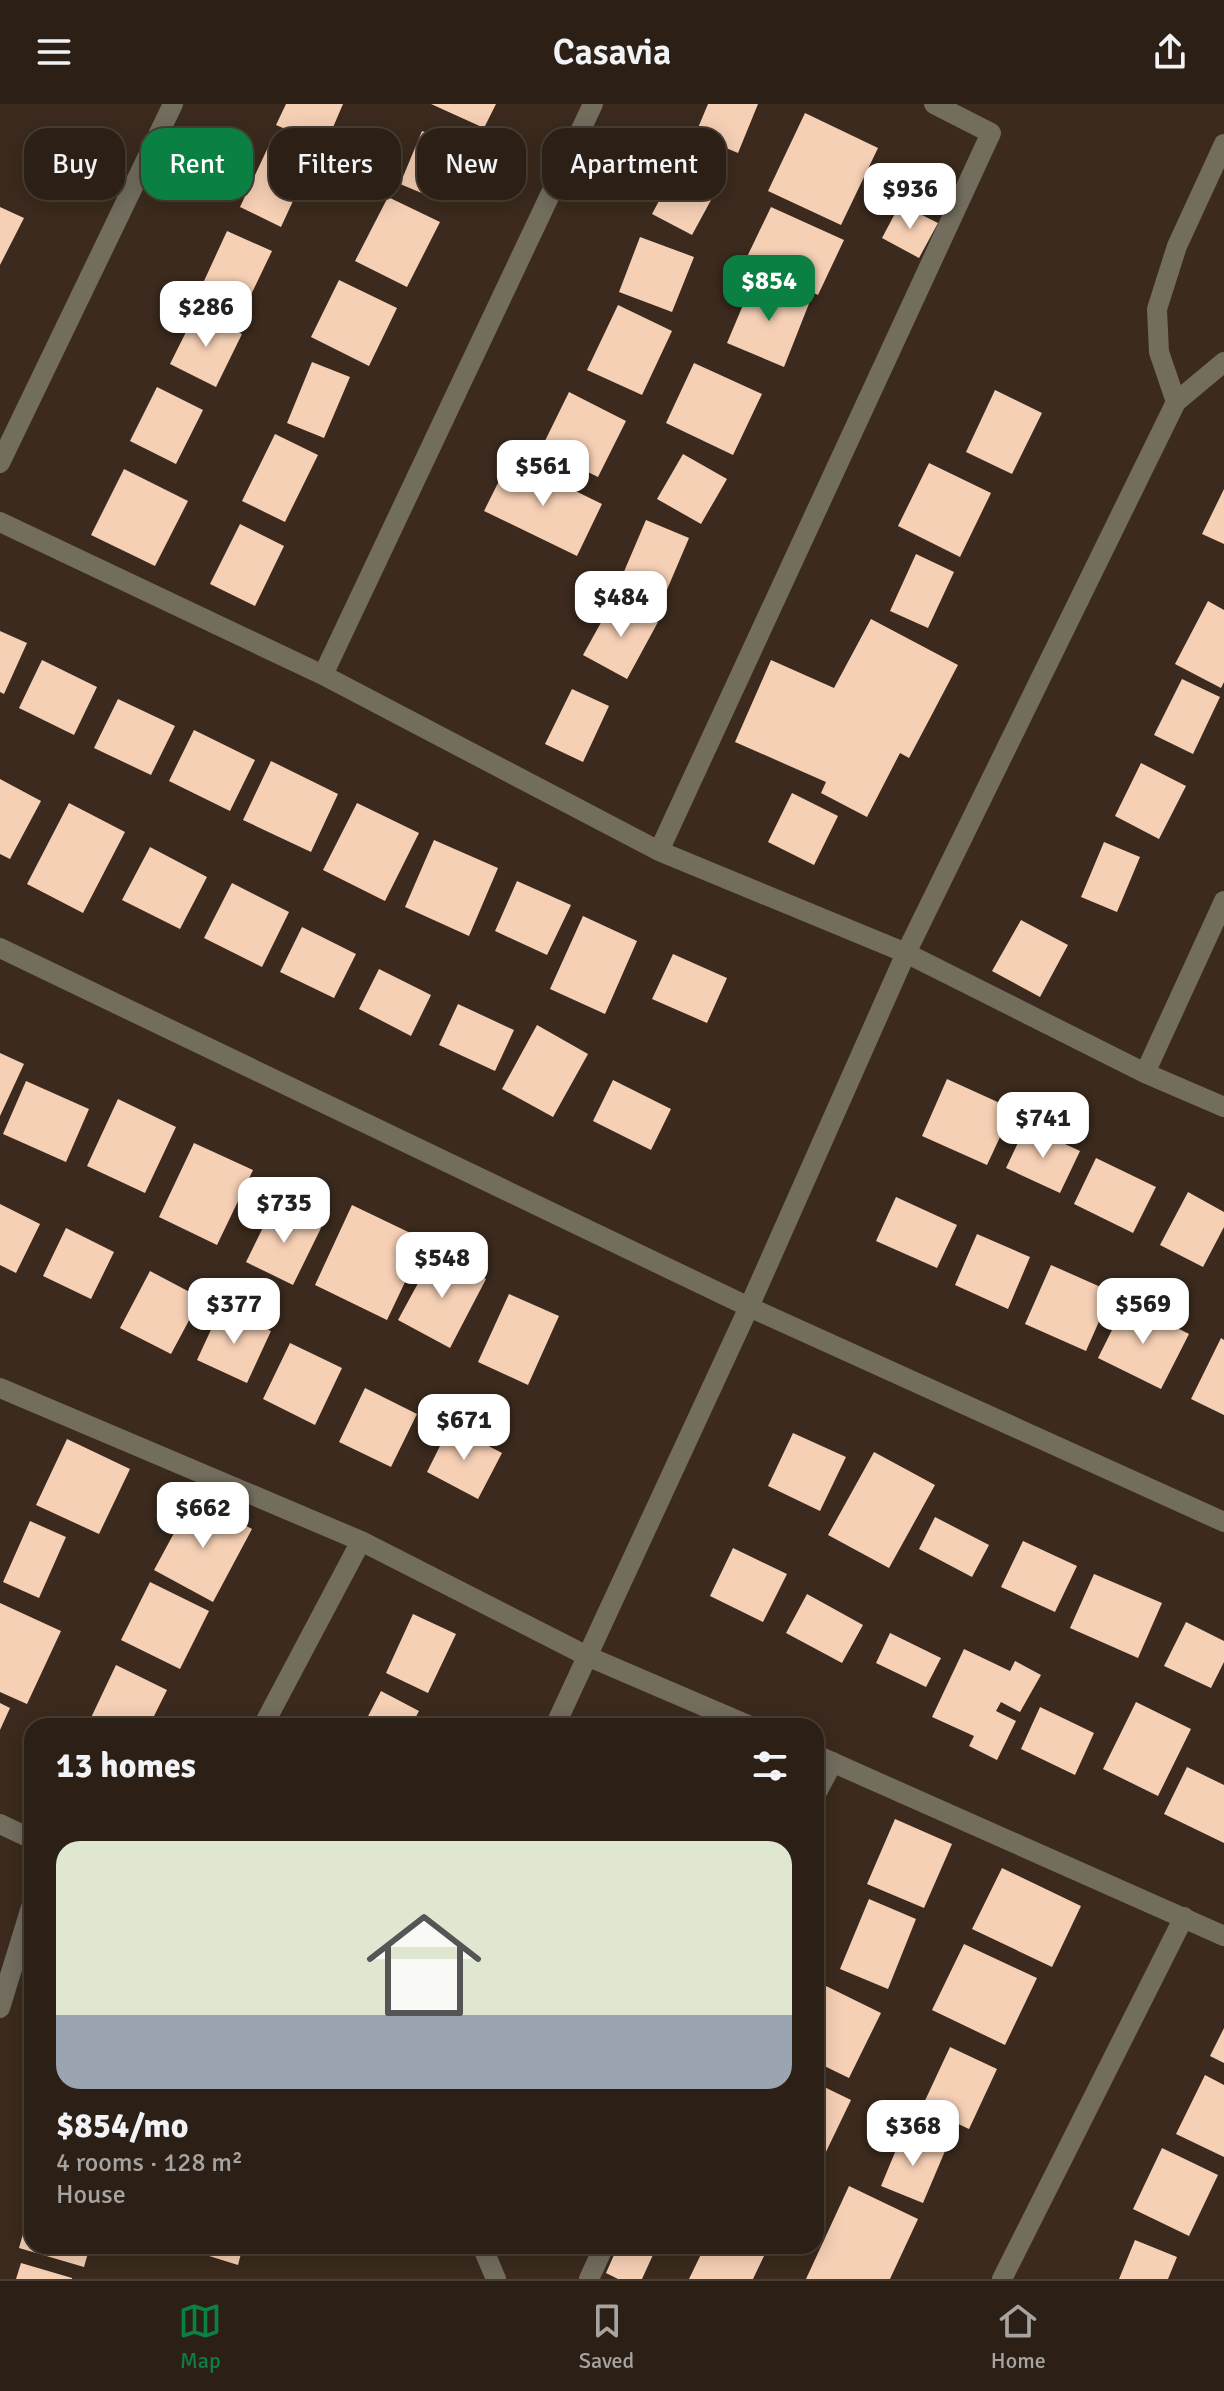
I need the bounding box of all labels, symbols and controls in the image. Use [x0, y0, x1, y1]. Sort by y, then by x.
icon: menu [32, 30, 76, 74]
text: Casavia [553, 30, 671, 75]
icon: share [1148, 30, 1192, 74]
chip: Buy [24, 128, 125, 200]
chip: Rent [141, 128, 253, 200]
chip: Filters [269, 128, 401, 200]
chip: New [417, 128, 526, 200]
chip: Apartment [542, 128, 726, 200]
pin: $936 [863, 163, 957, 231]
text: $936 [882, 173, 938, 205]
pin: $854 [722, 255, 816, 323]
text: $854 [741, 265, 797, 297]
pin: $286 [159, 281, 253, 349]
text: $286 [178, 291, 234, 323]
pin: $561 [496, 440, 590, 508]
text: $561 [515, 450, 571, 482]
pin: $484 [574, 571, 668, 639]
text: $484 [593, 581, 649, 613]
pin: $741 [996, 1092, 1090, 1160]
text: $741 [1015, 1102, 1071, 1134]
pin: $735 [237, 1177, 331, 1245]
text: $735 [256, 1187, 312, 1219]
pin: $548 [395, 1232, 489, 1300]
text: $548 [414, 1242, 470, 1274]
pin: $377 [187, 1278, 281, 1346]
pin: $569 [1096, 1278, 1190, 1346]
text: $377 [206, 1288, 262, 1320]
text: $569 [1115, 1288, 1171, 1320]
pin: $671 [417, 1394, 511, 1462]
text: $671 [436, 1404, 492, 1436]
pin: $662 [156, 1482, 250, 1550]
text: $662 [175, 1492, 231, 1524]
icon: filters [748, 1744, 792, 1788]
text: 13 homes [56, 1745, 196, 1787]
icon: home [352, 1893, 496, 2037]
pin: $368 [866, 2100, 960, 2168]
text: $854/mo [56, 2105, 189, 2147]
text: $368 [885, 2110, 941, 2142]
text: 4 rooms · 128 m² [56, 2147, 243, 2179]
text: House [56, 2179, 126, 2211]
tab: Map [178, 2299, 222, 2374]
tab: Saved [579, 2299, 634, 2374]
tab: Home [991, 2299, 1046, 2374]

